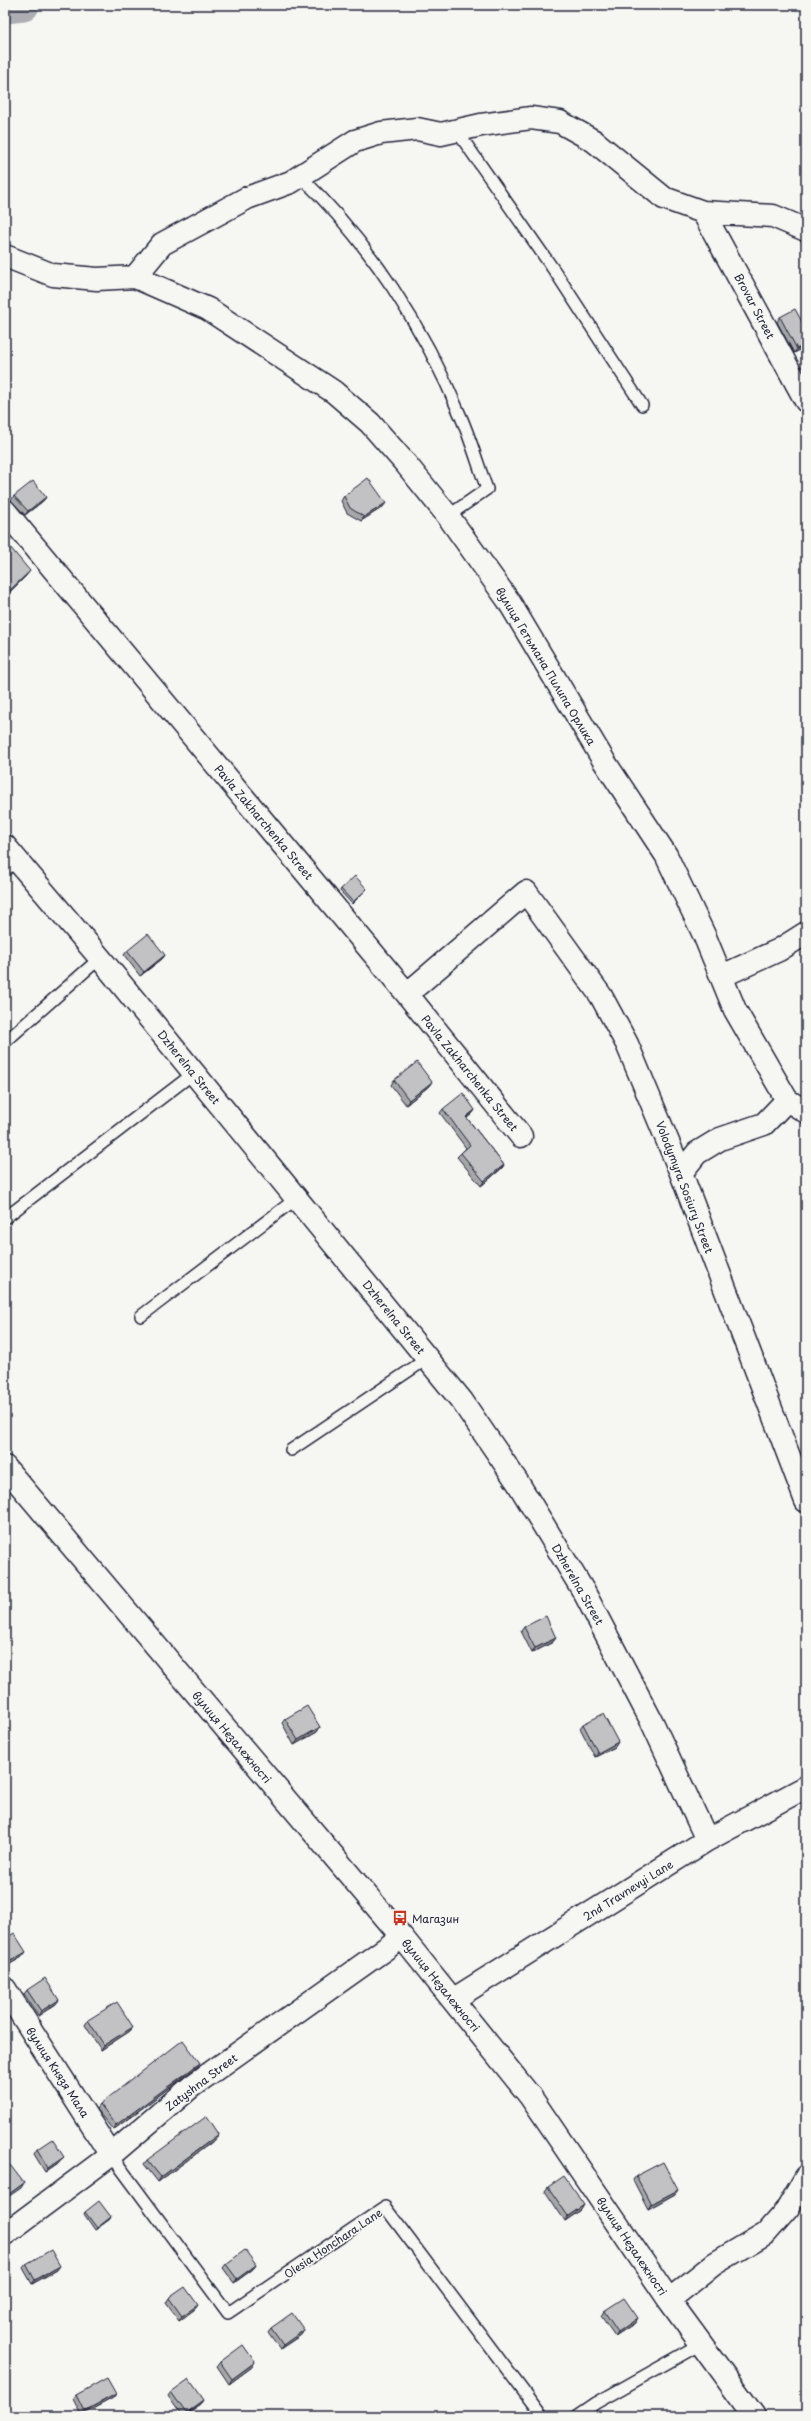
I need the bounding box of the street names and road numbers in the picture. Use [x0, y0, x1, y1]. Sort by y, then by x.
street label: Brovar Street [731, 270, 780, 342]
street label: вулиця Гетьмана Пилипа Орлика [492, 584, 600, 748]
street label: Pavla Zakharchenka Street [211, 761, 318, 884]
street label: Pavla Zakharchenka Street [418, 1011, 523, 1135]
street label: Dzherelna Street [154, 1026, 225, 1108]
street label: Volodymyra Sosiury Street [652, 1118, 718, 1256]
street label: Dzherelna Street [359, 1276, 430, 1358]
street label: Dzherelna Street [548, 1540, 608, 1628]
street label: вулиця Незалежності [188, 1687, 276, 1787]
street label: 2nd Travnevyi Lane [580, 1855, 676, 1925]
street label: вулиця Незалежності [398, 1935, 484, 2035]
street label: вулиця Князя Мала [22, 2023, 94, 2121]
street label: Zatyshna Street [162, 2049, 240, 2115]
street label: вулиця Незалежності [593, 2193, 671, 2299]
street label: Olesia Honchara Lane [280, 2204, 386, 2282]

